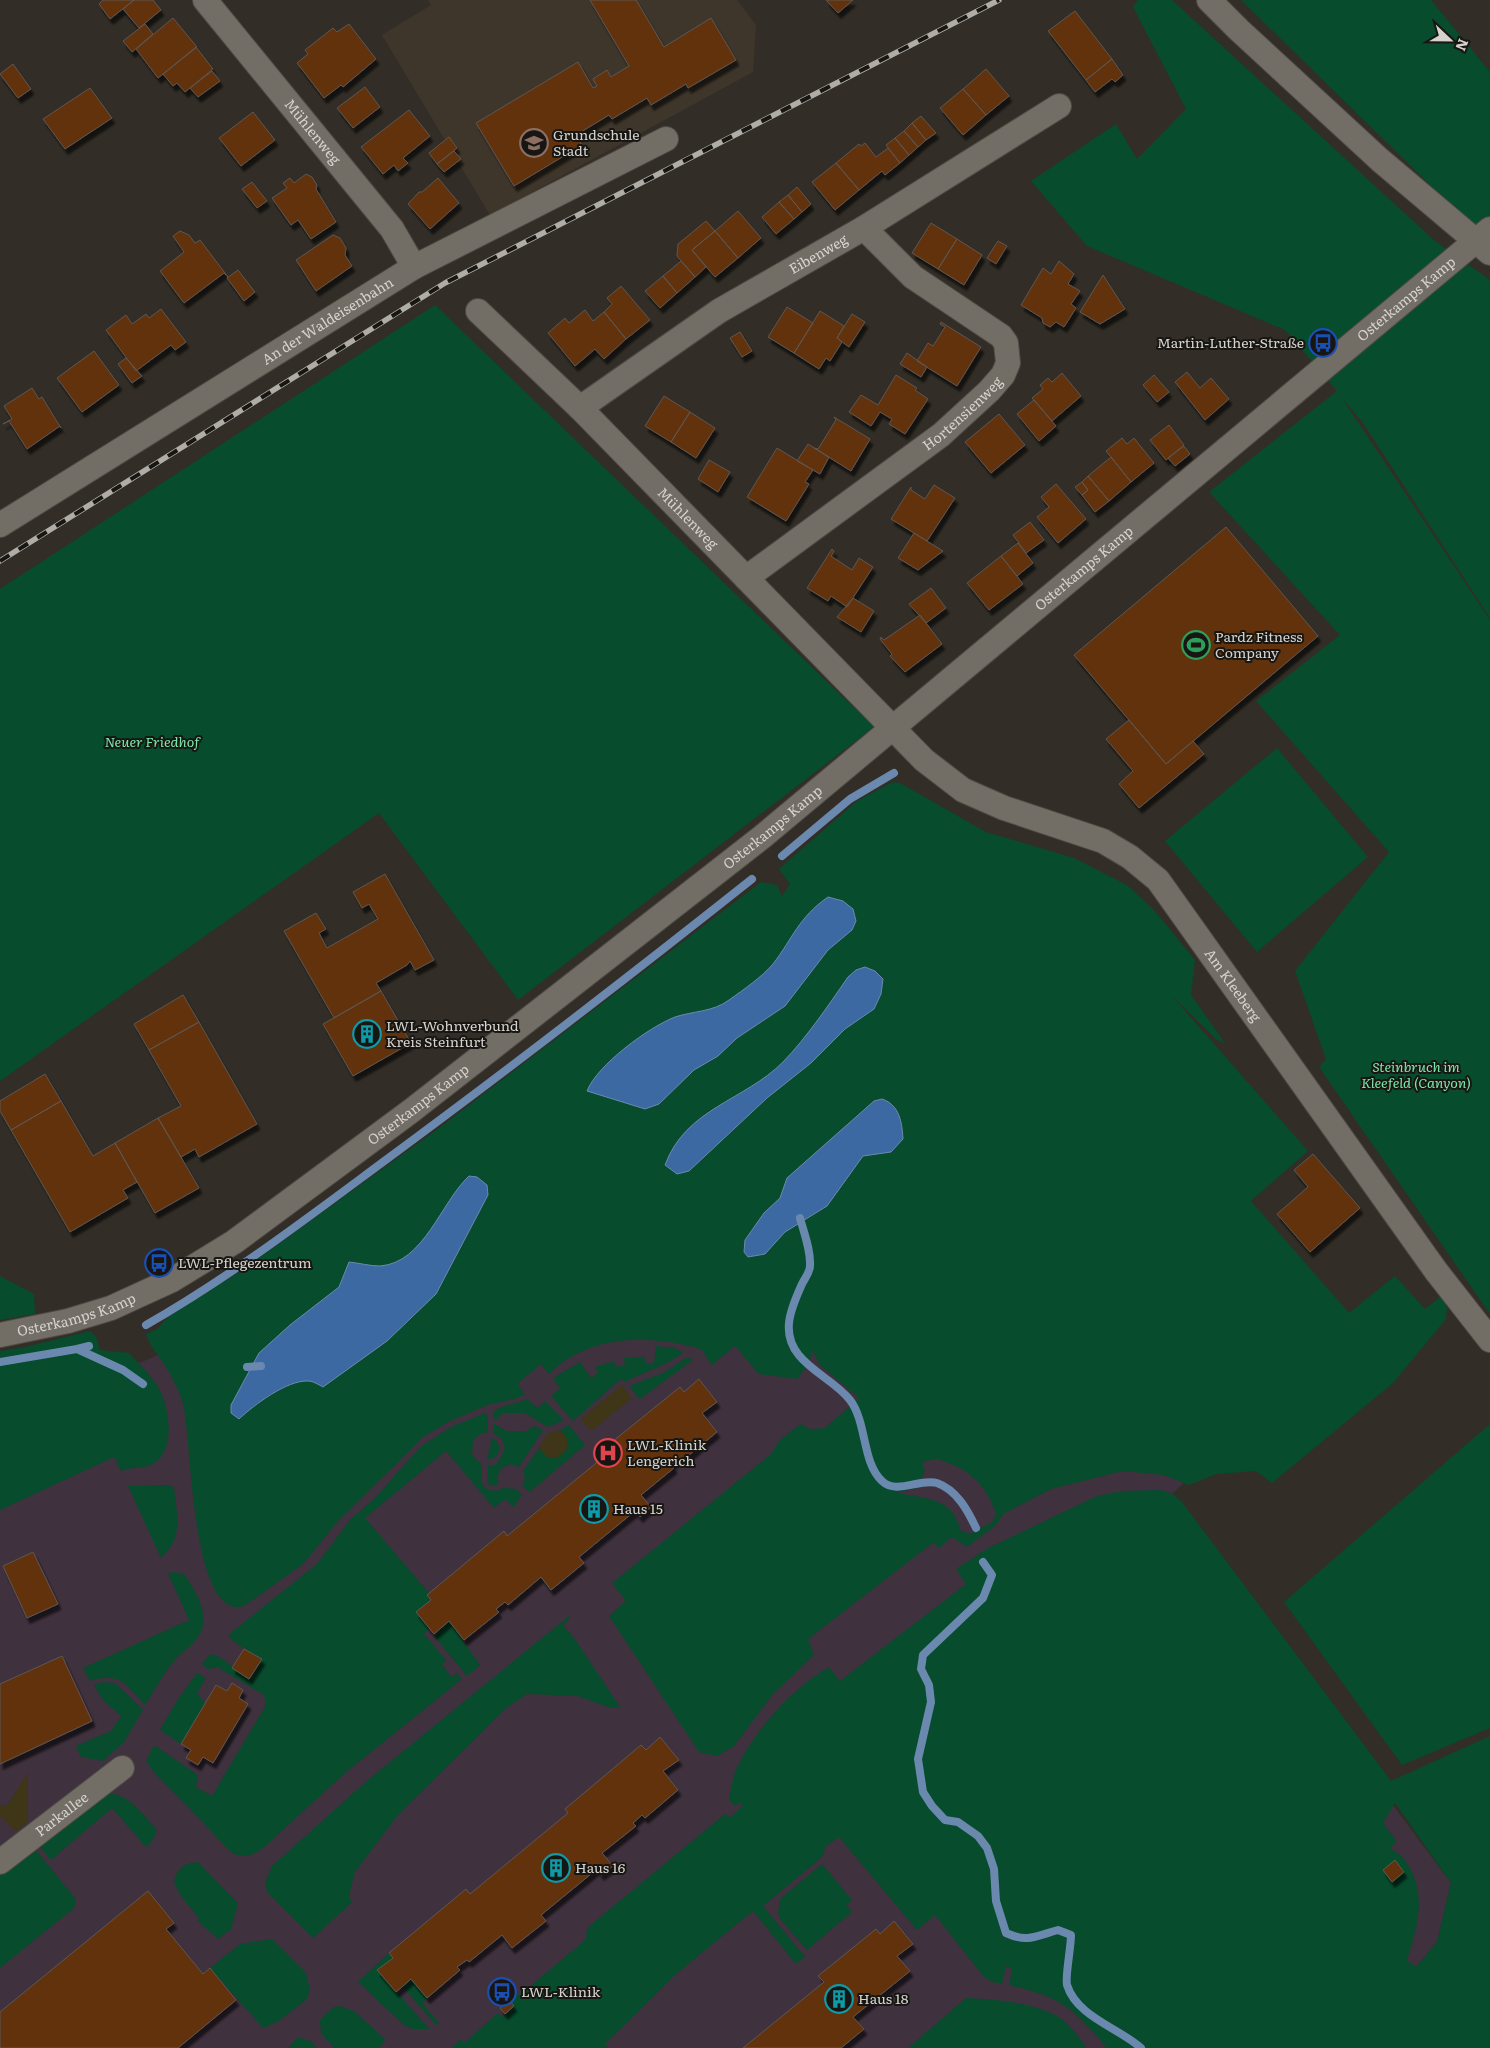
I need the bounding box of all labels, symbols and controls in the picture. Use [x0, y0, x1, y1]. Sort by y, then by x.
north arrow [1425, 15, 1475, 65]
text: N [1451, 36, 1474, 55]
street label: Mühlenweg [281, 94, 346, 168]
place label: Grundschule Stadt [553, 124, 640, 160]
school or university icon: Grundschule Stadt [519, 128, 549, 158]
street label: Eibenweg [785, 228, 851, 278]
street label: Osterkamps Kamp [1352, 251, 1459, 345]
street label: An der Waldeisenbahn [257, 271, 397, 369]
bus stop icon: Martin-Luther-Straße [1308, 328, 1338, 358]
place label: Martin-Luther-Straße [1157, 332, 1304, 352]
street label: Hortensienweg [918, 372, 1006, 455]
street label: Mühlenweg [654, 482, 723, 553]
street label: Osterkamps Kamp [1030, 520, 1137, 614]
place label: Pardz Fitness Company [1215, 626, 1303, 662]
sports icon: Pardz Fitness Company [1181, 630, 1211, 660]
park label: Neuer Friedhof [104, 731, 201, 751]
street label: Osterkamps Kamp [718, 780, 826, 873]
street label: Am Kleeberg [1201, 944, 1267, 1026]
place label: LWL-Wohnverbund Kreis Steinfurt [386, 1015, 519, 1051]
building icon: LWL-Wohnverbund Kreis Steinfurt [352, 1019, 382, 1049]
park label: Steinbruch im Kleefeld (Canyon) [1361, 1056, 1471, 1092]
street label: Osterkamps Kamp [363, 1059, 472, 1149]
bus stop icon: LWL-Pflegezentrum [144, 1248, 174, 1278]
place label: LWL-Pflegezentrum [178, 1252, 312, 1272]
street label: Osterkamps Kamp [15, 1287, 138, 1340]
place label: LWL-Klinik Lengerich [627, 1434, 707, 1470]
hospital icon: LWL-Klinik Lengerich [593, 1438, 623, 1468]
building icon: Haus 15 [579, 1494, 609, 1524]
place label: Haus 15 [613, 1498, 663, 1518]
street label: Parkallee [30, 1787, 92, 1840]
building icon: Haus 16 [541, 1853, 571, 1883]
place label: Haus 16 [575, 1857, 626, 1877]
bus stop icon: LWL-Klinik [487, 1977, 517, 2007]
place label: LWL-Klinik [521, 1981, 601, 2001]
building icon: Haus 18 [824, 1984, 854, 2014]
place label: Haus 18 [858, 1988, 909, 2008]

